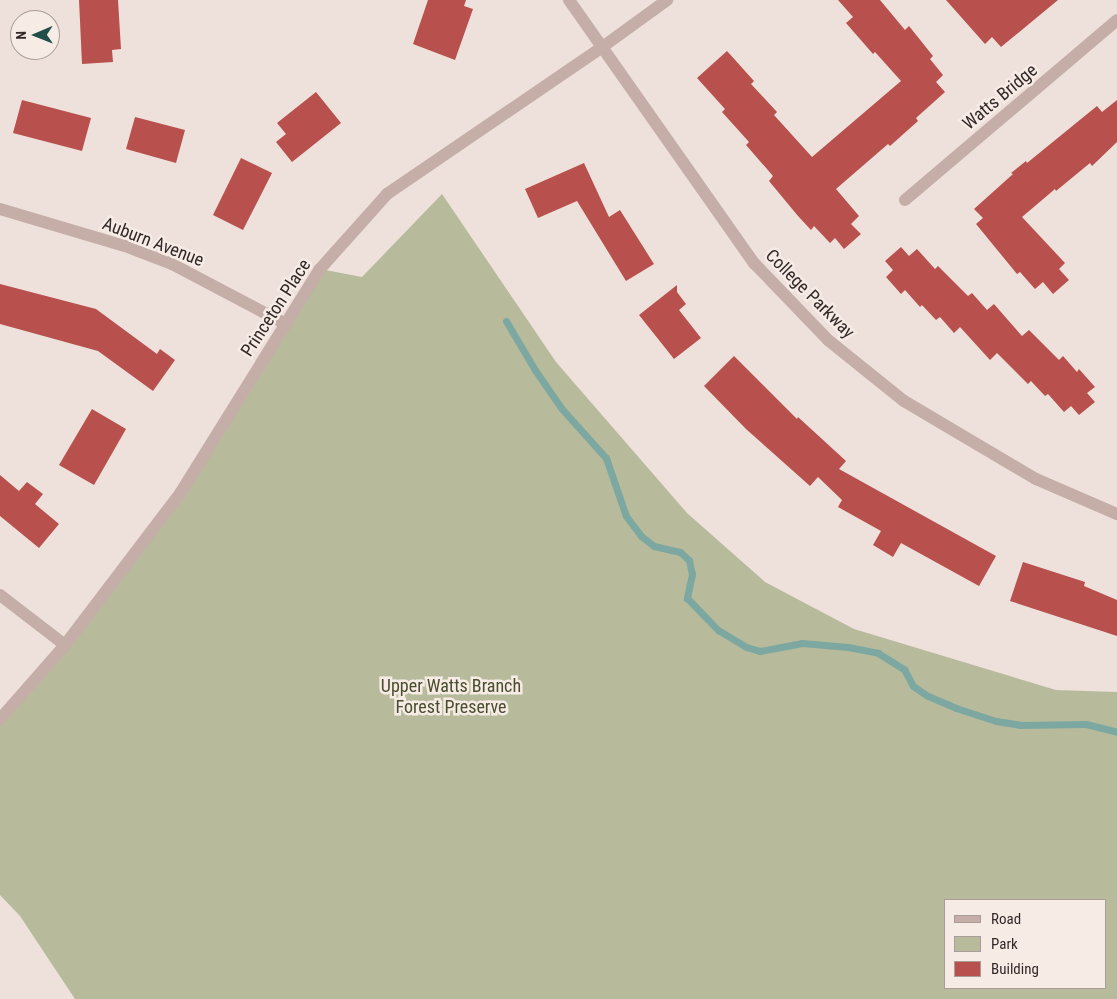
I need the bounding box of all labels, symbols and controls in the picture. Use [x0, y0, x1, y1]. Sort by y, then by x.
north arrow [10, 10, 60, 60]
text: N [13, 31, 29, 40]
street label: Watts Bridge [958, 60, 1042, 134]
street label: Auburn Avenue [99, 213, 207, 271]
street label: College Parkway [761, 245, 859, 343]
street label: Princeton Place [237, 255, 315, 361]
park label: Upper Watts Branch Forest Preserve [381, 676, 521, 719]
legend [944, 899, 1107, 989]
text: Road [991, 910, 1021, 928]
text: Park [991, 935, 1018, 953]
text: Building [991, 960, 1039, 978]

